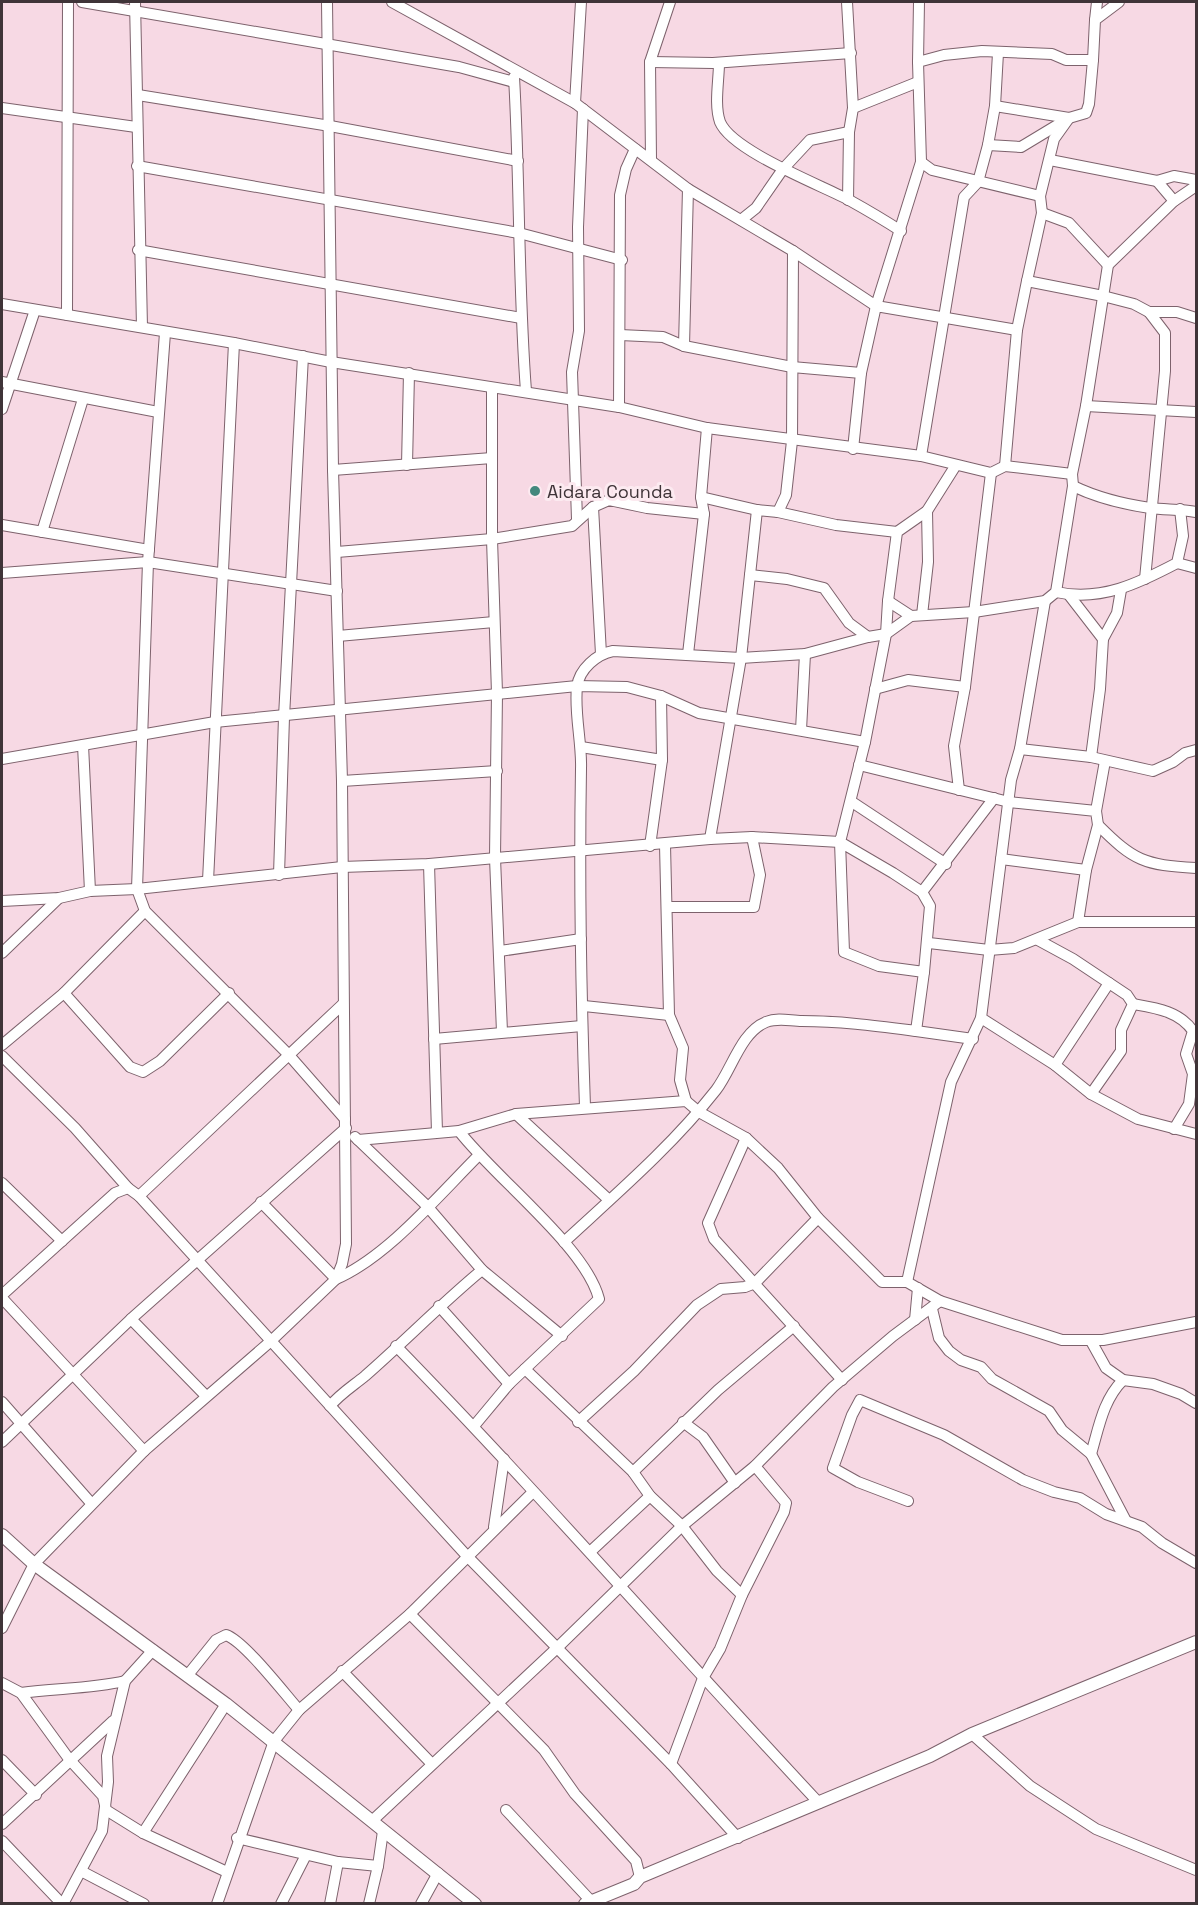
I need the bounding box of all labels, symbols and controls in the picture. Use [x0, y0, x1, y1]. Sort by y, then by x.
place label: Aidara Counda [547, 480, 673, 503]
marker: Aidara Counda [528, 484, 542, 498]

